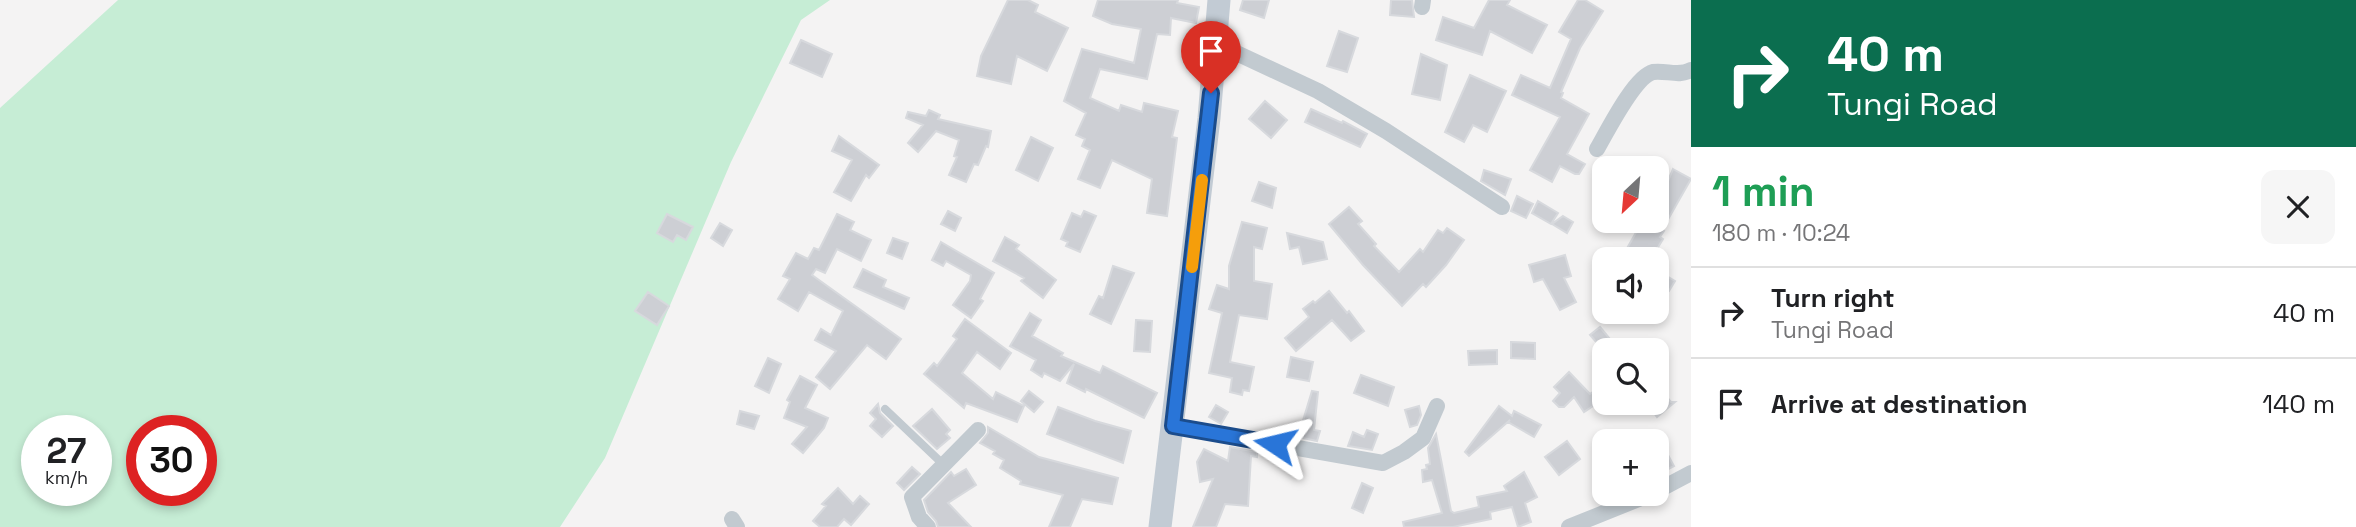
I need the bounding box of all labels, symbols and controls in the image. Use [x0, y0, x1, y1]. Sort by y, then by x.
pin [1181, 21, 1241, 93]
text: 40 m [1827, 23, 1944, 85]
icon: right [1712, 28, 1803, 119]
icon: arrive [1192, 32, 1230, 70]
text: Tungi Road [1827, 84, 1998, 124]
north arrow [1592, 156, 1670, 233]
map controls [1592, 156, 1669, 506]
text: 1 min [1712, 165, 1815, 218]
button: close [2261, 170, 2335, 244]
text: 180 m · 10:24 [1712, 218, 1850, 248]
button: sound [1592, 247, 1669, 324]
text: Turn right [1771, 281, 1895, 315]
icon: right [1712, 294, 1750, 332]
text: 40 m [2273, 296, 2335, 330]
text: Tungi Road [1771, 315, 1894, 345]
button: search [1592, 338, 1669, 415]
icon: arrive [1712, 385, 1750, 423]
text: Arrive at destination [1771, 387, 2028, 421]
text: 140 m [2262, 387, 2335, 421]
position arrow [1238, 407, 1312, 481]
speed limit sign: 30 [126, 415, 217, 506]
text: 27 [47, 429, 86, 473]
button: + [1592, 429, 1669, 506]
text: km/h [45, 466, 88, 489]

